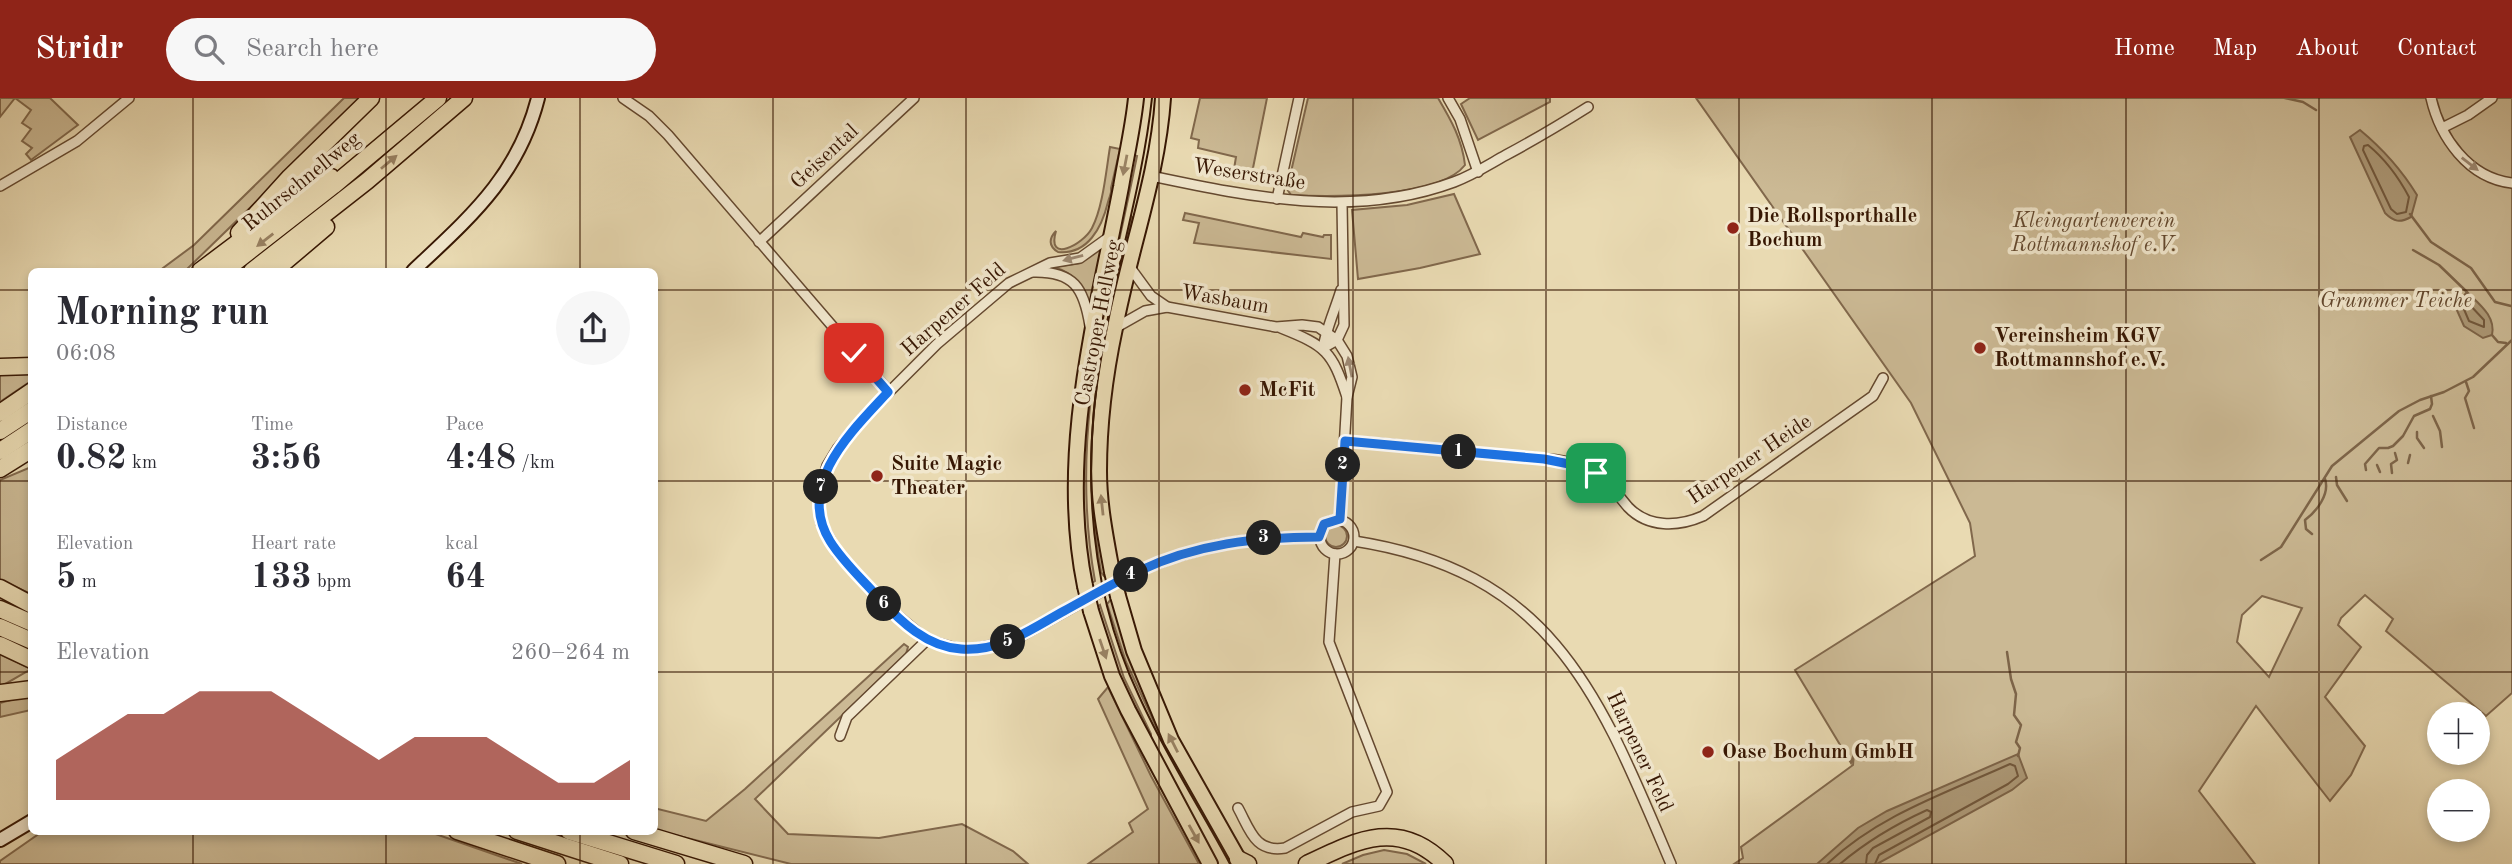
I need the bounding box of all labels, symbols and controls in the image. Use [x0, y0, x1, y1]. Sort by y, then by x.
search box [166, 18, 656, 81]
icon: search [190, 30, 228, 68]
text: Stridr [35, 33, 124, 66]
text: Search here [246, 36, 379, 62]
text: Home [2114, 37, 2175, 61]
text: Map [2213, 37, 2257, 61]
text: About [2295, 37, 2359, 61]
text: Contact [2397, 37, 2477, 61]
street label: Geisental [787, 120, 863, 193]
street label: Ruhrschnellweg [239, 128, 365, 236]
one-way arrow [1119, 154, 1130, 176]
one-way arrow [381, 155, 398, 170]
street label: Weserstraße [1191, 156, 1307, 194]
one-way arrow [2461, 157, 2479, 172]
place label: Die Rollsporthalle Bochum [1747, 206, 1917, 251]
park label: Kleingartenverein Rottmannshof e.V. [2010, 211, 2177, 256]
marker: Die Rollsporthalle Bochum [1725, 220, 1741, 236]
one-way arrow [256, 232, 274, 246]
street label: Castroper Hellweg [1073, 238, 1126, 408]
one-way arrow [1062, 253, 1084, 264]
street label: Harpener Feld [898, 259, 1010, 361]
street label: Wasbaum [1179, 282, 1271, 318]
button: share [556, 291, 630, 365]
park label: Grummer Teiche [2320, 291, 2472, 312]
text: Morning run [56, 295, 269, 333]
pin [824, 323, 884, 383]
place label: Vereinsheim KGV Rottmannshof e.V. [1994, 326, 2166, 371]
icon: check [835, 334, 873, 372]
marker: Vereinsheim KGV Rottmannshof e.V. [1972, 340, 1988, 356]
text: 06:08 [56, 342, 116, 365]
one-way arrow [1344, 356, 1355, 378]
place label: McFit [1259, 380, 1316, 401]
marker: McFit [1237, 382, 1253, 398]
street label: Harpener Heide [1684, 411, 1816, 509]
text: Distance [56, 416, 128, 435]
text: Time [251, 416, 293, 435]
text: Pace [445, 416, 484, 435]
pin: 1 [1442, 434, 1476, 470]
text: 0.82 [56, 441, 127, 476]
text: 3:56 [251, 441, 321, 476]
text: 4:48 [445, 441, 516, 476]
text: 1 [1453, 442, 1464, 461]
pin [1566, 443, 1626, 503]
pin: 2 [1326, 448, 1360, 482]
text: km [127, 454, 157, 473]
text: /km [516, 454, 555, 473]
place label: Suite Magic Theater [891, 454, 1002, 499]
icon: arrive [1577, 454, 1615, 492]
text: 2 [1337, 455, 1348, 474]
marker: Suite Magic Theater [869, 468, 885, 484]
pin: 7 [804, 470, 838, 504]
text: 7 [815, 477, 826, 496]
one-way arrow [1096, 493, 1107, 515]
pin: 3 [1246, 520, 1282, 556]
text: 3 [1258, 528, 1269, 547]
text: Elevation [56, 535, 133, 554]
text: Heart rate [251, 535, 336, 554]
text: kcal [445, 535, 478, 554]
pin: 4 [1114, 558, 1148, 592]
text: 5 [56, 560, 76, 595]
text: 133 [251, 560, 312, 595]
text: 64 [445, 560, 486, 595]
text: 4 [1125, 565, 1136, 584]
text: m [76, 573, 97, 592]
text: bpm [312, 573, 352, 592]
pin: 6 [866, 587, 902, 622]
text: 6 [878, 594, 889, 613]
pin: 5 [990, 624, 1026, 660]
text: 5 [1002, 632, 1013, 651]
one-way arrow [1098, 639, 1108, 660]
text: Elevation [56, 641, 150, 664]
text: 260–264 m [511, 641, 630, 664]
street label: Harpener Feld [1602, 688, 1676, 816]
map controls [2427, 702, 2490, 842]
button: + [2427, 702, 2490, 765]
one-way arrow [1167, 733, 1178, 753]
place label: Oase Bochum GmbH [1722, 742, 1914, 763]
marker: Oase Bochum GmbH [1700, 744, 1716, 760]
button: − [2427, 779, 2490, 842]
one-way arrow [1188, 825, 1200, 844]

